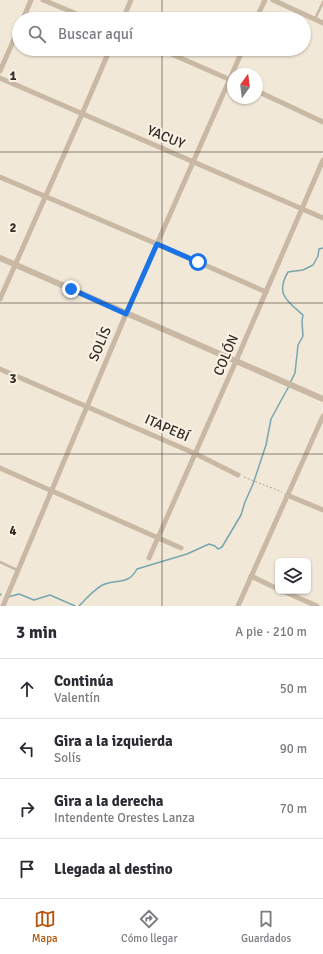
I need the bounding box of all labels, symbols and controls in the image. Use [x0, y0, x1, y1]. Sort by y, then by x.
search box [12, 12, 311, 56]
icon: search [26, 23, 48, 45]
text: Buscar aquí [58, 25, 133, 43]
text: 1 [9, 68, 17, 84]
north arrow [227, 68, 263, 104]
street label: YACUY [144, 121, 188, 153]
text: 2 [9, 220, 17, 236]
route start [189, 253, 207, 271]
route end [62, 280, 80, 298]
street label: SOLÍS [85, 324, 115, 364]
street label: COLÓN [210, 332, 242, 378]
text: 3 [9, 371, 17, 387]
street label: ITAPEBÍ [142, 411, 193, 446]
text: 4 [9, 523, 17, 539]
map controls [275, 558, 311, 594]
button: layers [275, 558, 311, 594]
text: 3 min [16, 622, 57, 643]
text: A pie · 210 m [235, 624, 307, 640]
text: Continúa [54, 672, 113, 690]
icon: ahead [16, 678, 38, 700]
text: 50 m [280, 681, 307, 697]
text: Valentín [54, 690, 100, 706]
text: Gira a la izquierda [54, 732, 173, 750]
icon: left [16, 738, 38, 760]
text: 90 m [280, 741, 307, 757]
text: Solís [54, 750, 81, 766]
text: Gira a la derecha [54, 792, 164, 810]
icon: right [16, 798, 38, 820]
text: 70 m [280, 801, 307, 817]
text: Intendente Orestes Lanza [54, 810, 195, 826]
icon: arrive [16, 858, 38, 880]
text: Llegada al destino [54, 860, 173, 878]
tab: Mapa [32, 908, 58, 945]
tab: Cómo llegar [121, 908, 177, 945]
tab: Guardados [241, 908, 291, 945]

